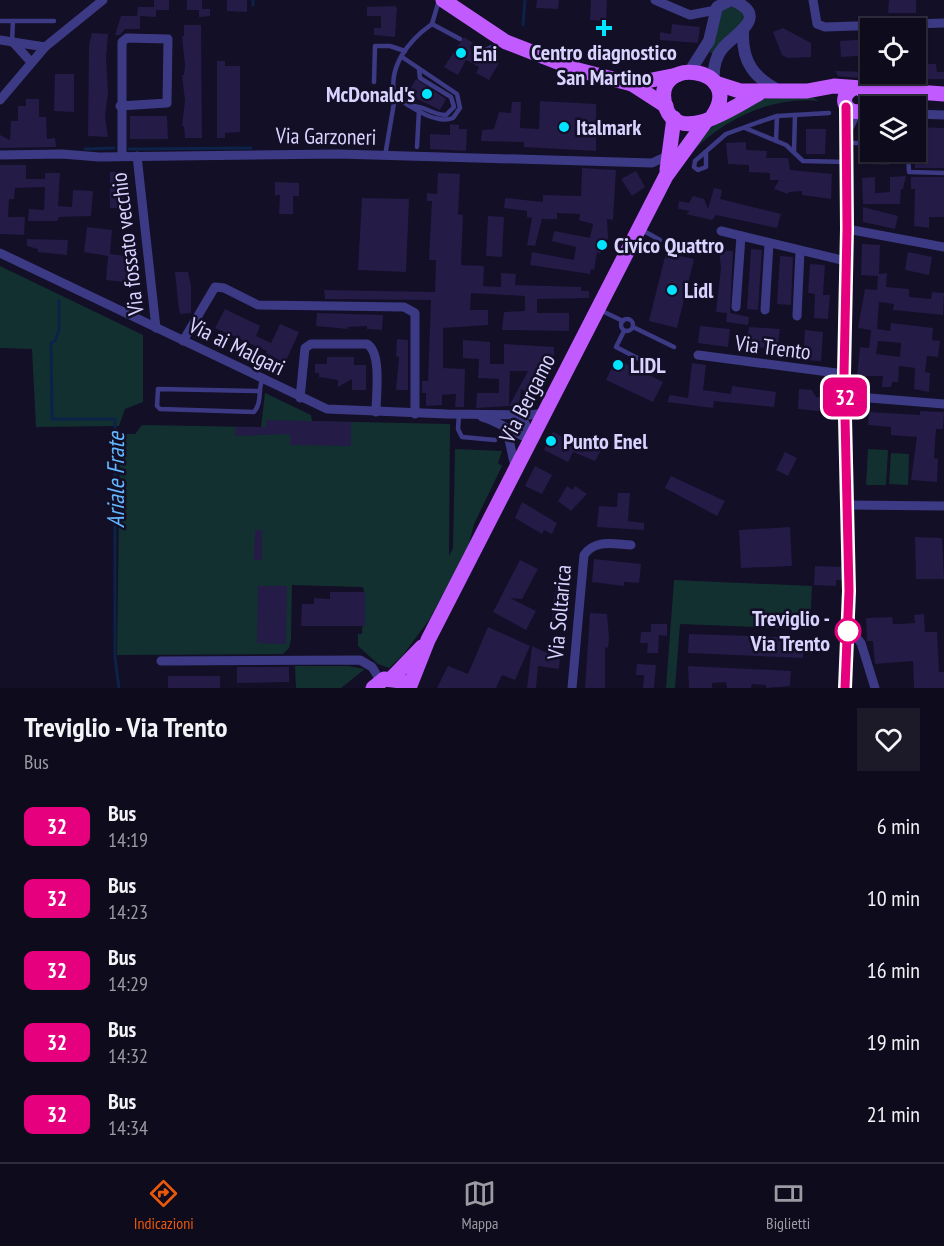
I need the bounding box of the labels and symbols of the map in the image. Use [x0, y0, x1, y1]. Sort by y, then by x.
marker: Centro diagnostico San Martino [595, 19, 613, 37]
place label: Centro diagnostico San Martino [531, 38, 677, 91]
place label: Eni [473, 39, 497, 67]
marker: Eni [454, 46, 468, 60]
place label: McDonald's [326, 80, 415, 108]
marker: McDonald's [420, 87, 434, 101]
place label: Italmark [576, 113, 642, 141]
marker: Italmark [557, 120, 571, 134]
street label: Via Garzoneri [274, 121, 377, 151]
street label: Via fossato vecchio [104, 171, 150, 318]
place label: Civico Quattro [614, 231, 724, 259]
marker: Civico Quattro [595, 238, 609, 252]
place label: Lidl [684, 276, 714, 304]
marker: Lidl [665, 283, 679, 297]
street label: Via ai Malgari [183, 310, 290, 381]
street label: Via Trento [733, 328, 812, 366]
street label: Via Bergamo [492, 349, 561, 448]
place label: LIDL [630, 351, 666, 379]
marker: LIDL [611, 358, 625, 372]
line badge: 32 [818, 378, 872, 416]
place label: Punto Enel [563, 427, 648, 455]
water label: Ariale Frate [100, 430, 131, 528]
marker: Punto Enel [544, 434, 558, 448]
street label: Via Soltarica [541, 564, 577, 661]
place label: Treviglio - Via Trento [750, 604, 830, 657]
marker: Treviglio - Via Trento [835, 618, 861, 644]

